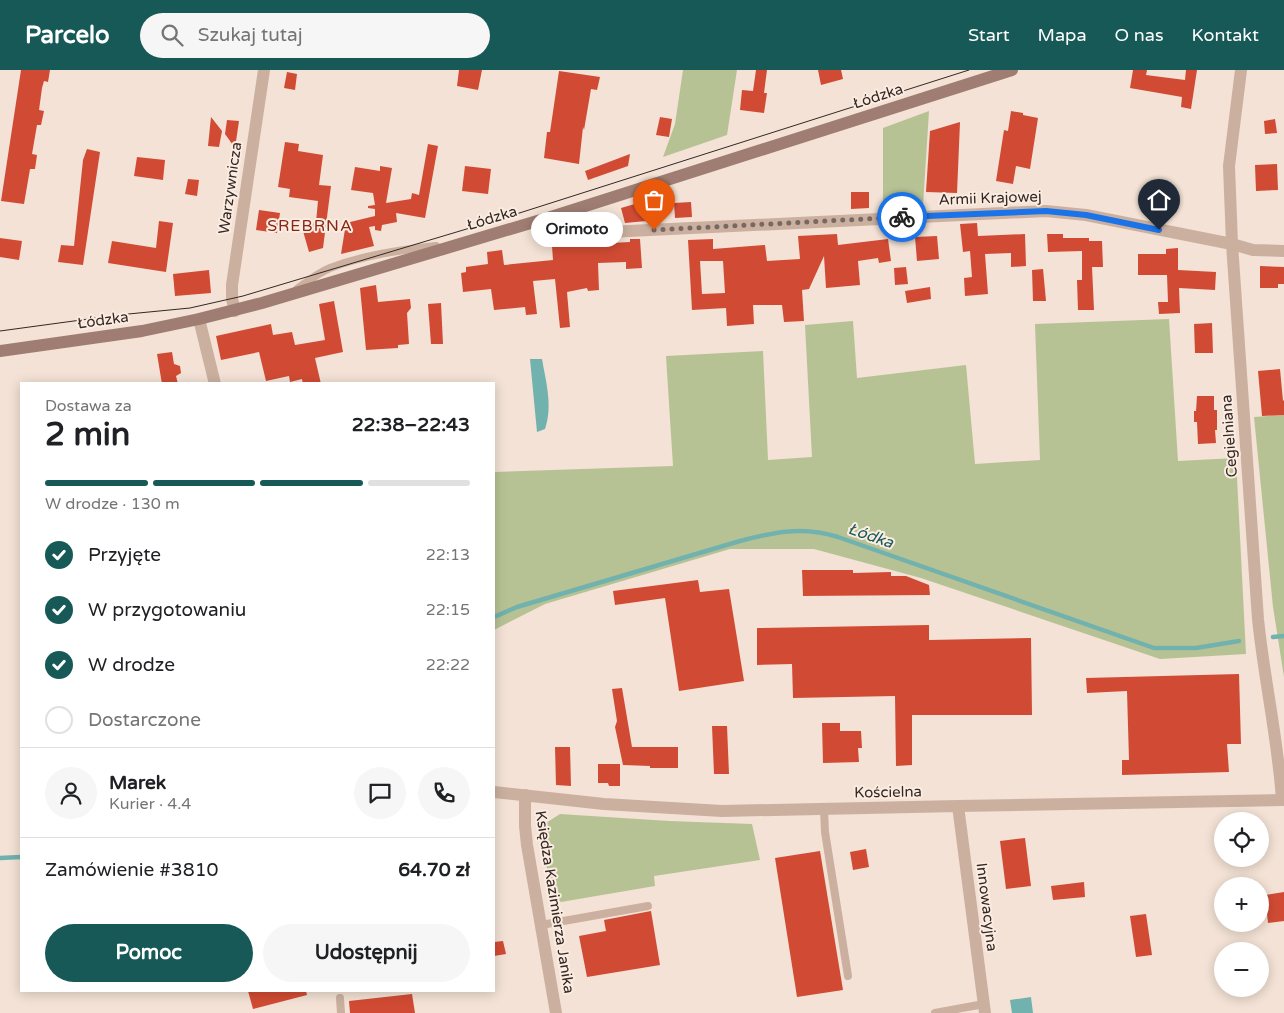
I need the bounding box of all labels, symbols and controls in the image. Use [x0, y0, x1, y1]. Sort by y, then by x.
search box [140, 13, 490, 58]
text: Parcelo [25, 21, 110, 50]
icon: search [158, 21, 186, 49]
text: Szukaj tutaj [198, 24, 303, 46]
text: Start [968, 24, 1010, 46]
text: Mapa [1038, 24, 1087, 46]
text: O nas [1115, 24, 1164, 46]
text: Kontakt [1192, 24, 1259, 46]
street label: Łódzka [851, 80, 905, 112]
street label: Warzywnicza [215, 141, 245, 235]
pin [633, 179, 675, 230]
pin [1138, 179, 1180, 230]
icon: bag [640, 186, 668, 214]
icon: home [1145, 186, 1173, 214]
street label: Armii Krajowej [938, 187, 1042, 209]
courier [877, 192, 927, 242]
street label: Łódzka [465, 202, 519, 234]
icon: bike [888, 203, 916, 231]
callout: Orimoto [532, 212, 624, 248]
district label: SREBRNA [267, 216, 353, 236]
text: Orimoto [545, 219, 609, 239]
street label: Łódzka [76, 308, 130, 332]
street label: Cegielniana [1217, 394, 1241, 478]
text: Dostawa za [45, 396, 132, 416]
text: 22:38–22:43 [352, 414, 470, 436]
text: 2 min [45, 416, 130, 454]
text: W drodze · 130 m [45, 494, 180, 514]
water label: Łódka [845, 519, 897, 553]
icon: check [45, 541, 73, 569]
text: Przyjęte [88, 544, 161, 566]
text: 22:13 [426, 545, 470, 565]
icon: check [45, 596, 73, 624]
text: W przygotowaniu [88, 599, 246, 621]
text: 22:15 [426, 600, 470, 620]
icon: check [45, 651, 73, 679]
text: W drodze [88, 654, 175, 676]
text: 22:22 [426, 655, 470, 675]
text: Dostarczone [88, 709, 201, 731]
button: person [45, 767, 97, 819]
button: chat [354, 767, 406, 819]
button: phone [418, 767, 470, 819]
text: Marek [109, 772, 166, 794]
street label: Kościelna [854, 782, 922, 802]
text: Kurier · 4.4 [109, 794, 191, 814]
street label: Księdza Kazimierza Janika [532, 809, 578, 995]
map controls [1214, 812, 1269, 997]
button: locate [1214, 812, 1269, 867]
text: Zamówienie #3810 [45, 859, 219, 881]
text: 64.70 zł [398, 859, 470, 881]
street label: Innowacyjna [973, 862, 1001, 952]
button: + [1214, 877, 1269, 932]
button: Pomoc [45, 924, 253, 982]
button: Udostępnij [263, 924, 470, 982]
button: − [1214, 942, 1269, 997]

